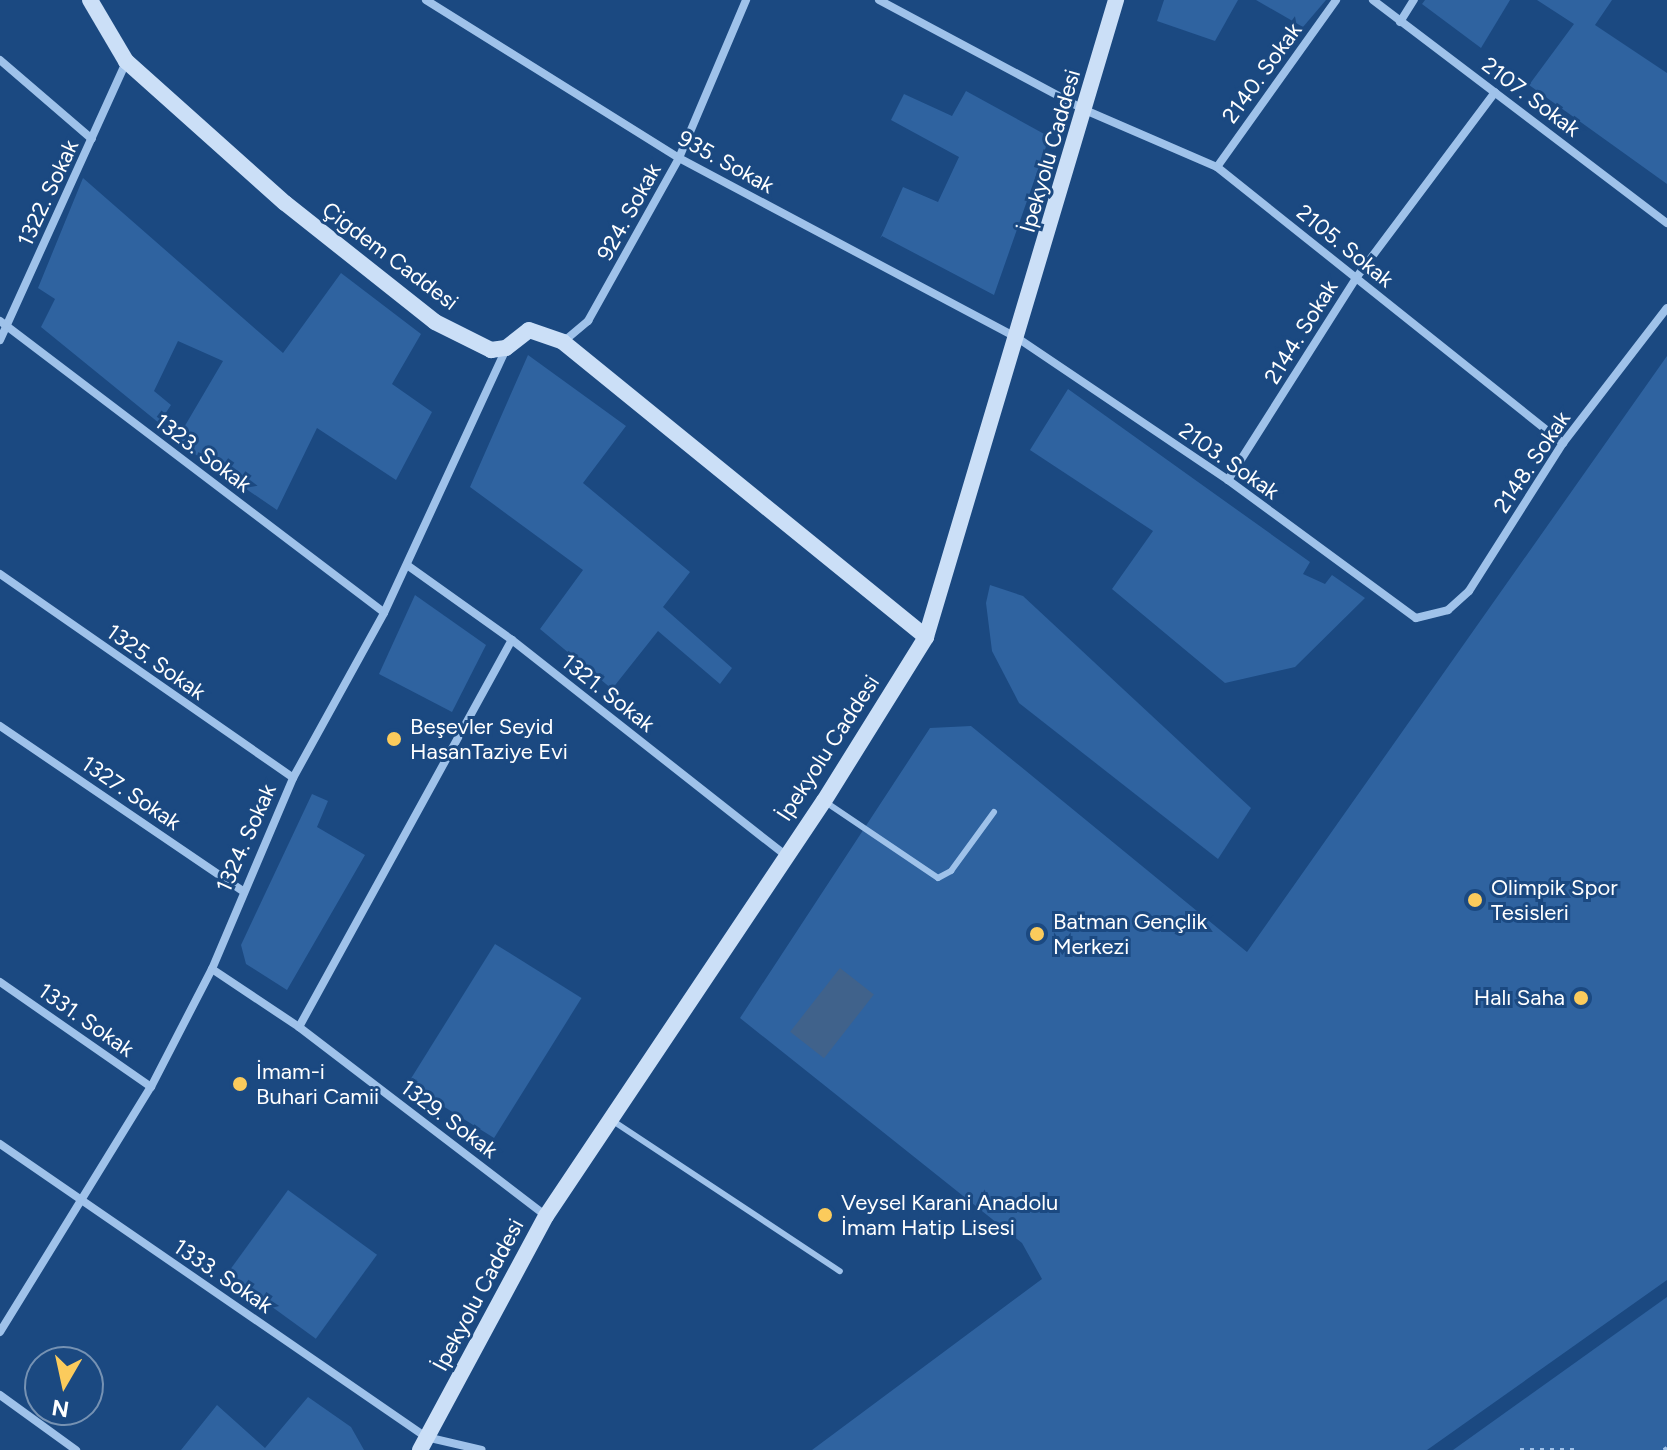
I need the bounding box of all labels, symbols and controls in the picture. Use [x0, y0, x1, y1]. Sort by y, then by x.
street label: 2140. Sokak [1217, 18, 1307, 128]
street label: 2107. Sokak [1477, 52, 1585, 142]
street label: İpekyolu Caddesi [1014, 66, 1086, 236]
street label: 935. Sokak [673, 125, 779, 199]
street label: 1322. Sokak [12, 136, 84, 250]
street label: 924. Sokak [592, 159, 666, 265]
street label: Çigdem Caddesi [317, 196, 463, 316]
street label: 2105. Sokak [1291, 199, 1399, 293]
street label: 2144. Sokak [1259, 275, 1343, 389]
street label: 2148. Sokak [1488, 406, 1576, 518]
street label: 1323. Sokak [150, 408, 256, 498]
street label: 2103. Sokak [1174, 417, 1284, 505]
street label: 1325. Sokak [101, 618, 211, 706]
street label: 1321. Sokak [556, 648, 660, 738]
street label: İpekyolu Caddesi [771, 670, 885, 826]
place label: Beşevler Seyid HasanTaziye Evi [410, 713, 568, 764]
marker: Beşevler Seyid HasanTaziye Evi [385, 730, 403, 748]
street label: 1327. Sokak [76, 750, 186, 836]
street label: 1324. Sokak [210, 780, 282, 896]
place label: Olimpik Spor Tesisleri [1491, 874, 1618, 926]
marker: Olimpik Spor Tesisleri [1466, 891, 1484, 909]
place label: Batman Gençlik Merkezi [1053, 908, 1207, 960]
marker: Batman Gençlik Merkezi [1028, 925, 1046, 943]
street label: 1331. Sokak [33, 977, 139, 1063]
place label: Halı Saha [1474, 985, 1565, 1011]
marker: Halı Saha [1572, 989, 1590, 1007]
place label: İmam-i Buhari Camii [256, 1058, 379, 1110]
street label: 1329. Sokak [395, 1074, 503, 1164]
marker: İmam-i Buhari Camii [231, 1075, 249, 1093]
place label: Veysel Karani Anadolu İmam Hatip Lisesi [841, 1189, 1058, 1240]
marker: Veysel Karani Anadolu İmam Hatip Lisesi [816, 1206, 834, 1224]
street label: İpekyolu Caddesi [427, 1214, 529, 1376]
street label: 1333. Sokak [169, 1233, 277, 1319]
north arrow [24, 1346, 104, 1426]
text: N [50, 1394, 71, 1423]

